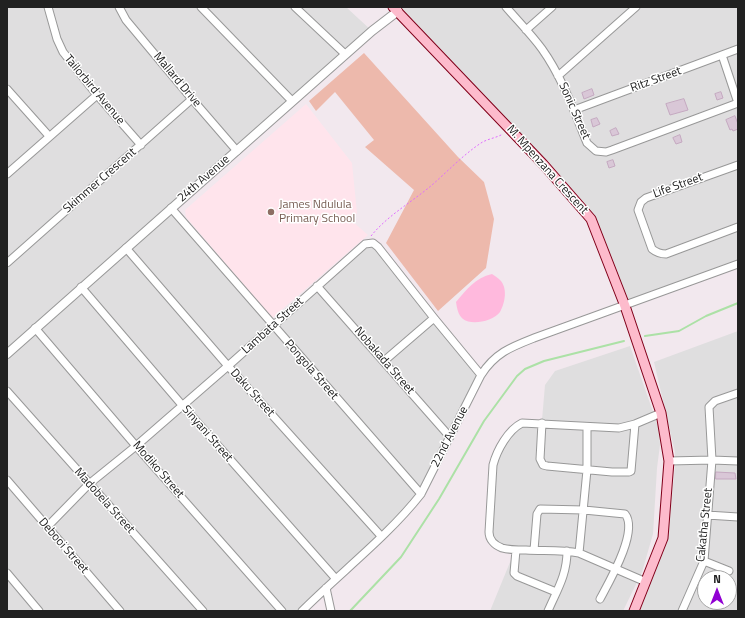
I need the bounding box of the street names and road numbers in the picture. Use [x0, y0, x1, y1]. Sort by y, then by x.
street label: Mallard Drive [150, 50, 204, 110]
street label: Tailorbird Avenue [61, 52, 127, 128]
street label: Ritz Street [629, 64, 683, 96]
street label: Sonic Street [555, 80, 593, 142]
street label: M. Mpenzana Crescent [503, 123, 591, 217]
street label: Skimmer Crescent [61, 145, 139, 217]
street label: 24th Avenue [175, 152, 233, 206]
street label: Life Street [651, 170, 705, 202]
street label: Lambata Street [239, 295, 307, 357]
street label: Nobakada Street [351, 324, 417, 398]
street label: Pongola Street [281, 337, 341, 403]
street label: Daku Street [227, 366, 277, 420]
street label: Sinyani Street [179, 403, 235, 465]
street label: 22nd Avenue [429, 404, 471, 470]
street label: Modiko Street [129, 439, 187, 501]
street label: Madobela Street [71, 465, 137, 537]
street label: Cakatha Street [694, 487, 716, 563]
street label: Debooi Street [35, 515, 91, 577]

